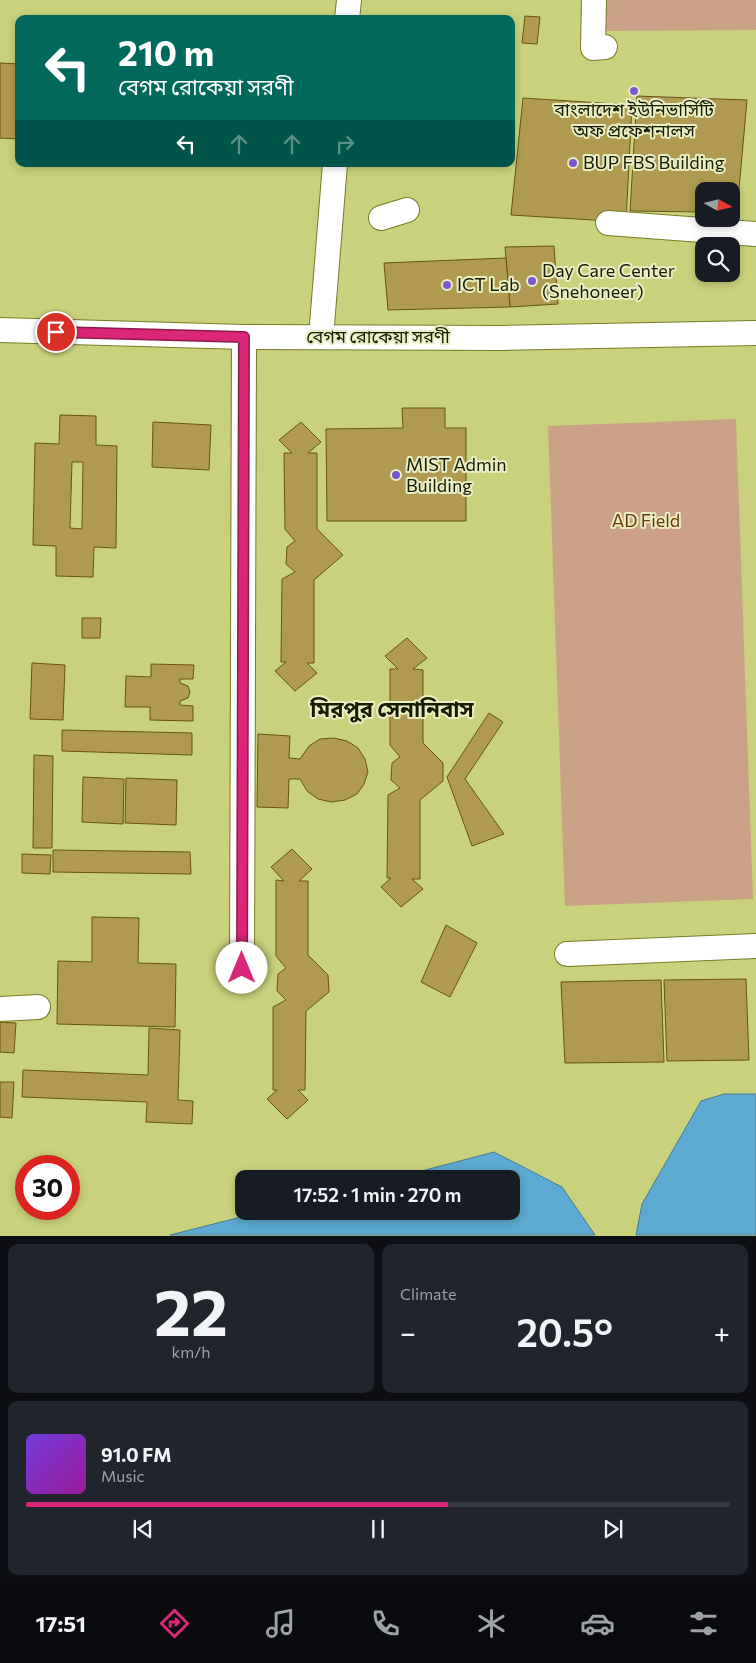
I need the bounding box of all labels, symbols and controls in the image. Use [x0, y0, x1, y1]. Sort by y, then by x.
text: 210 m [118, 30, 214, 73]
icon: left [35, 35, 100, 100]
text: বেগম রোকেয়া সরণী [118, 73, 294, 100]
marker: বাংলাদেশ ইউনিভার্সিটি অফ প্রফেশনালস [628, 85, 640, 97]
place label: বাংলাদেশ ইউনিভার্সিটি অফ প্রফেশনালস [553, 98, 715, 141]
icon: left [172, 130, 200, 158]
icon: ahead [225, 130, 253, 158]
icon: ahead [278, 130, 306, 158]
icon: right [331, 130, 359, 158]
place label: BUP FBS Building [583, 151, 725, 173]
marker: BUP FBS Building [567, 157, 579, 169]
north arrow [695, 182, 740, 228]
map controls [695, 182, 740, 282]
button: search [695, 237, 740, 282]
place label: Day Care Center (Snehoneer) [542, 259, 675, 302]
place label: ICT Lab [457, 273, 520, 295]
marker: Day Care Center (Snehoneer) [526, 275, 538, 287]
marker: ICT Lab [441, 279, 453, 291]
pin [35, 311, 77, 353]
icon: arrive [42, 318, 70, 346]
street label: বেগম রোকেয়া সরণী [306, 325, 450, 347]
place label: MIST Admin Building [406, 453, 507, 496]
marker: MIST Admin Building [390, 469, 402, 481]
park label: AD Field [612, 509, 680, 531]
district label: মিরপুর সেনানিবাস [309, 695, 474, 723]
position arrow [215, 941, 267, 993]
speed limit sign: 30 [15, 1155, 80, 1220]
text: 17:52 · 1 min · 270 m [294, 1183, 461, 1206]
text: 22 [154, 1270, 228, 1349]
text: Climate [400, 1284, 456, 1303]
text: 20.5° [517, 1308, 613, 1355]
text: − [400, 1315, 416, 1349]
text: + [714, 1315, 730, 1349]
text: km/h [172, 1342, 210, 1361]
text: 91.0 FM [101, 1443, 172, 1466]
text: Music [101, 1466, 145, 1485]
icon: previous [129, 1515, 157, 1543]
icon: pause [364, 1515, 392, 1543]
icon: next [599, 1515, 627, 1543]
icon: directions [157, 1606, 192, 1641]
icon: music [263, 1606, 298, 1641]
icon: phone [368, 1606, 403, 1641]
icon: climate [474, 1606, 509, 1641]
icon: car [580, 1606, 615, 1641]
icon: filters [686, 1606, 721, 1641]
text: 17:51 [35, 1610, 86, 1637]

